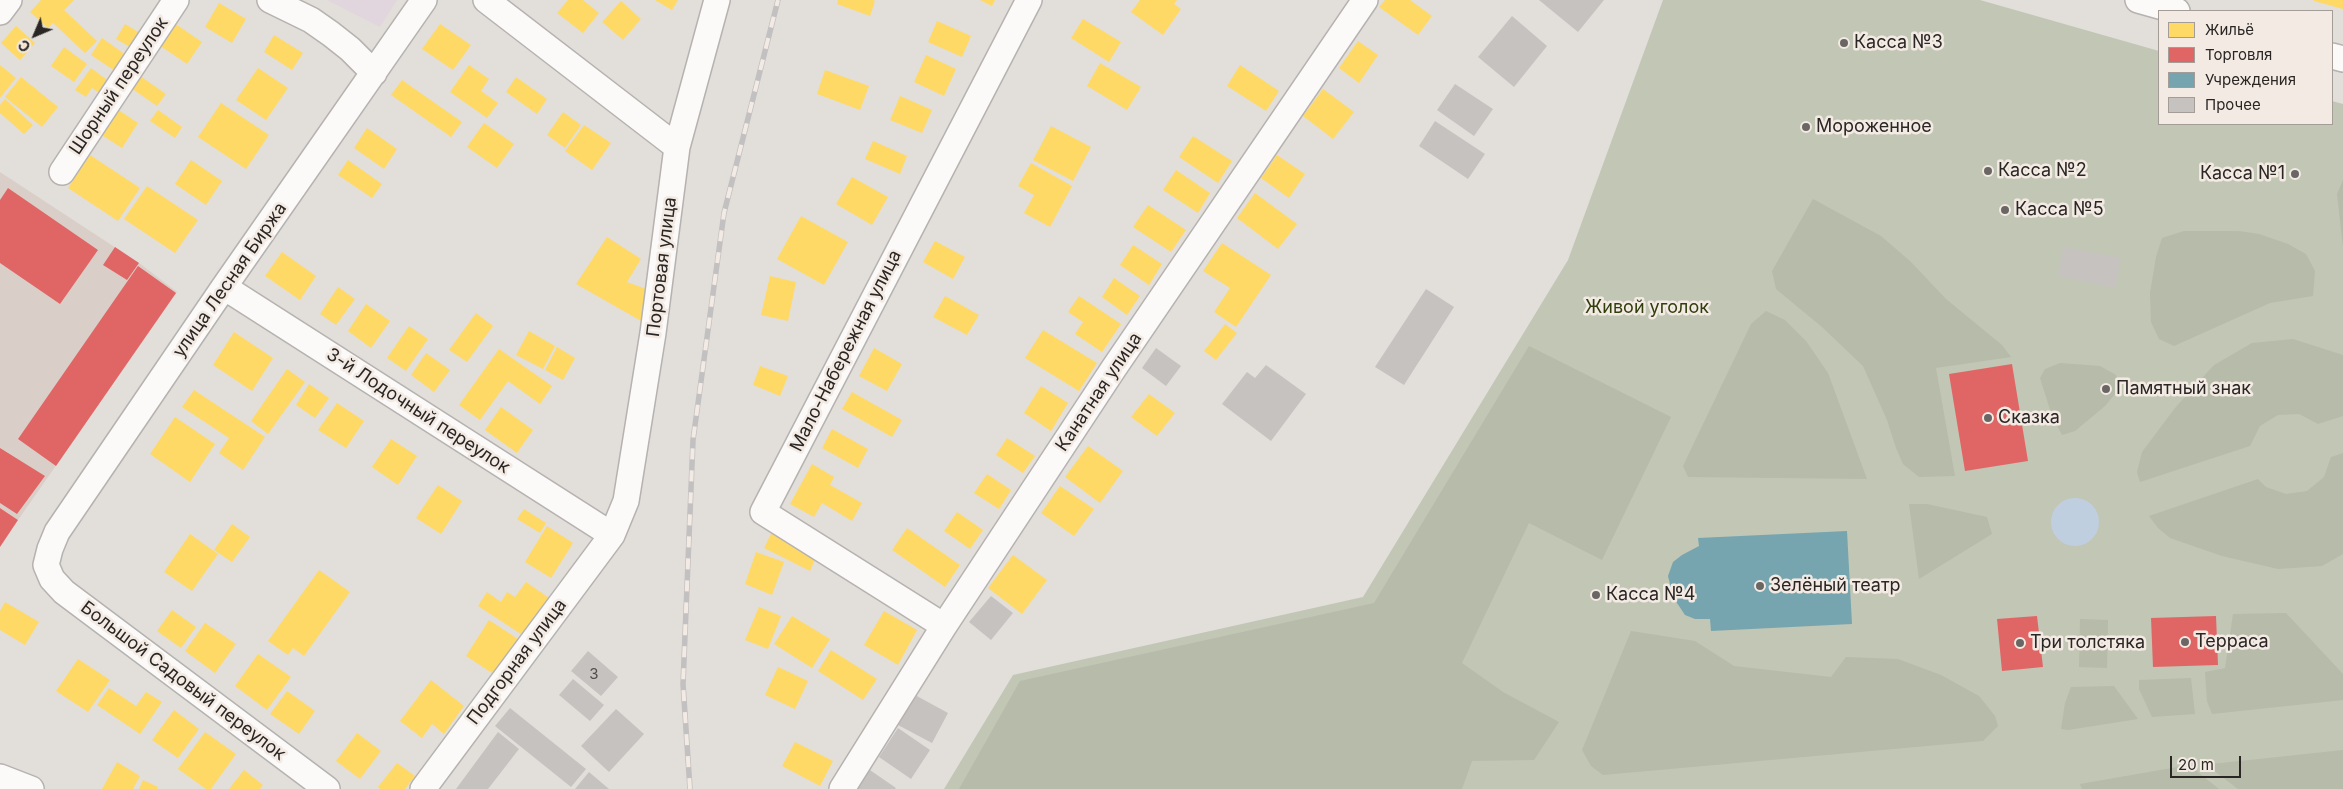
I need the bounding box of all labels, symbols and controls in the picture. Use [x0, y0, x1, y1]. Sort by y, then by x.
north arrow [10, 10, 60, 60]
legend [2158, 10, 2333, 125]
street label: Шорный переулок [65, 13, 173, 159]
text: Жильё [2205, 20, 2254, 39]
place label: Касса №3 [1854, 32, 1943, 54]
text: С [14, 36, 34, 56]
marker: Касса №3 [1838, 37, 1850, 49]
text: Торговля [2205, 45, 2272, 64]
text: Учреждения [2205, 70, 2296, 89]
text: Прочее [2205, 95, 2261, 114]
place label: Мороженное [1816, 116, 1932, 138]
marker: Мороженное [1800, 121, 1812, 133]
place label: Касса №2 [1998, 160, 2087, 182]
place label: Касса №1 [2200, 163, 2285, 185]
marker: Касса №2 [1982, 165, 1994, 177]
marker: Касса №1 [2289, 168, 2301, 180]
street label: Портовая улица [643, 196, 681, 338]
street label: улица Лесная Биржа [168, 199, 292, 361]
place label: Касса №5 [2015, 199, 2104, 221]
marker: Касса №5 [1999, 204, 2011, 216]
street label: Мало-Набережная улица [786, 247, 906, 455]
park label: Живой уголок [1585, 297, 1709, 319]
street label: Канатная улица [1051, 329, 1147, 455]
street label: 3-й Лодочный переулок [322, 344, 514, 478]
place label: Памятный знак [2116, 378, 2251, 400]
marker: Памятный знак [2100, 383, 2112, 395]
place label: Сказка [1998, 407, 2060, 429]
marker: Сказка [1982, 412, 1994, 424]
place label: Зелёный театр [1770, 575, 1901, 597]
marker: Зелёный театр [1754, 580, 1766, 592]
place label: Касса №4 [1606, 584, 1695, 606]
marker: Касса №4 [1590, 589, 1602, 601]
street label: Подгорная улица [463, 595, 571, 729]
street label: Большой Садовый переулок [76, 597, 290, 765]
place label: Терраса [2195, 631, 2269, 653]
place label: Три толстяка [2030, 632, 2145, 654]
marker: Терраса [2179, 636, 2191, 648]
marker: Три толстяка [2014, 637, 2026, 649]
house number: 3 [589, 665, 599, 683]
scale bar [2173, 746, 2244, 778]
text: 20 m [2178, 755, 2214, 774]

